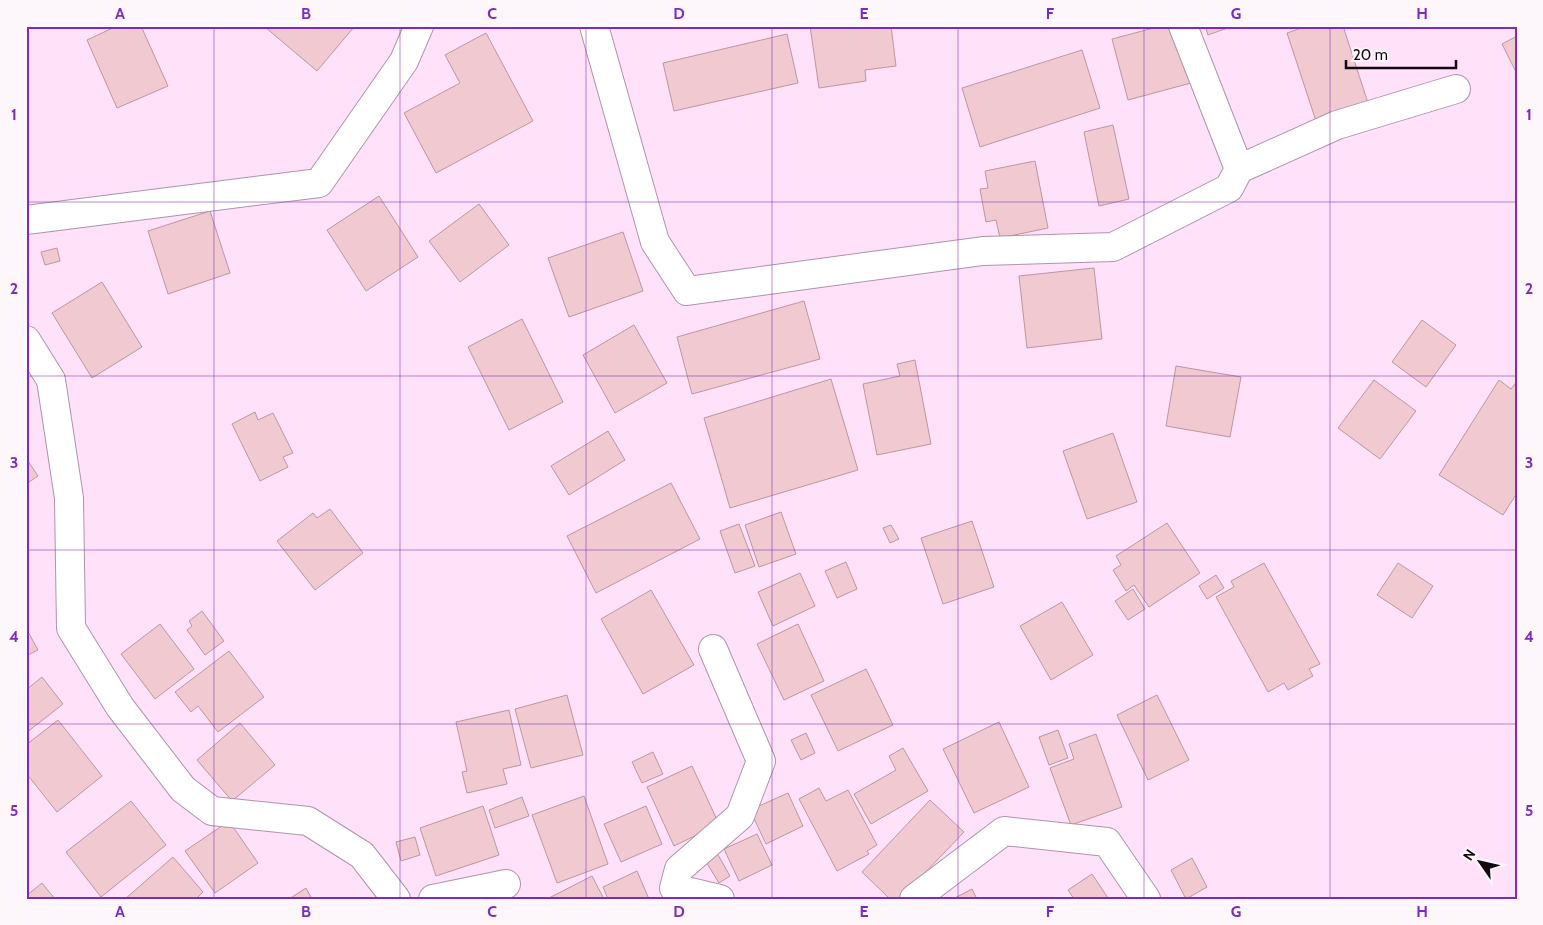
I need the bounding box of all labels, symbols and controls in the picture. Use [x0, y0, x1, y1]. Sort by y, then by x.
text: A [115, 4, 125, 23]
text: B [301, 4, 311, 23]
text: C [487, 4, 497, 23]
text: D [673, 4, 685, 23]
text: E [859, 4, 869, 23]
text: F [1046, 4, 1055, 23]
text: G [1231, 4, 1241, 23]
text: H [1416, 4, 1428, 23]
scale bar [1346, 38, 1456, 70]
text: 20 m [1353, 46, 1388, 64]
text: 1 [11, 105, 17, 124]
text: 1 [1526, 105, 1532, 124]
text: 2 [10, 279, 18, 298]
text: 2 [1525, 279, 1533, 298]
text: 3 [10, 453, 18, 472]
text: 3 [1525, 453, 1533, 472]
text: 4 [9, 627, 19, 646]
text: 4 [1524, 627, 1534, 646]
text: 5 [10, 801, 18, 820]
text: 5 [1525, 801, 1533, 820]
north arrow [1456, 838, 1506, 888]
text: N [1459, 846, 1479, 864]
text: A [115, 902, 125, 921]
text: B [301, 902, 311, 921]
text: C [487, 902, 497, 921]
text: D [673, 902, 685, 921]
text: E [859, 902, 869, 921]
text: F [1046, 902, 1055, 921]
text: G [1231, 902, 1241, 921]
text: H [1416, 902, 1428, 921]

